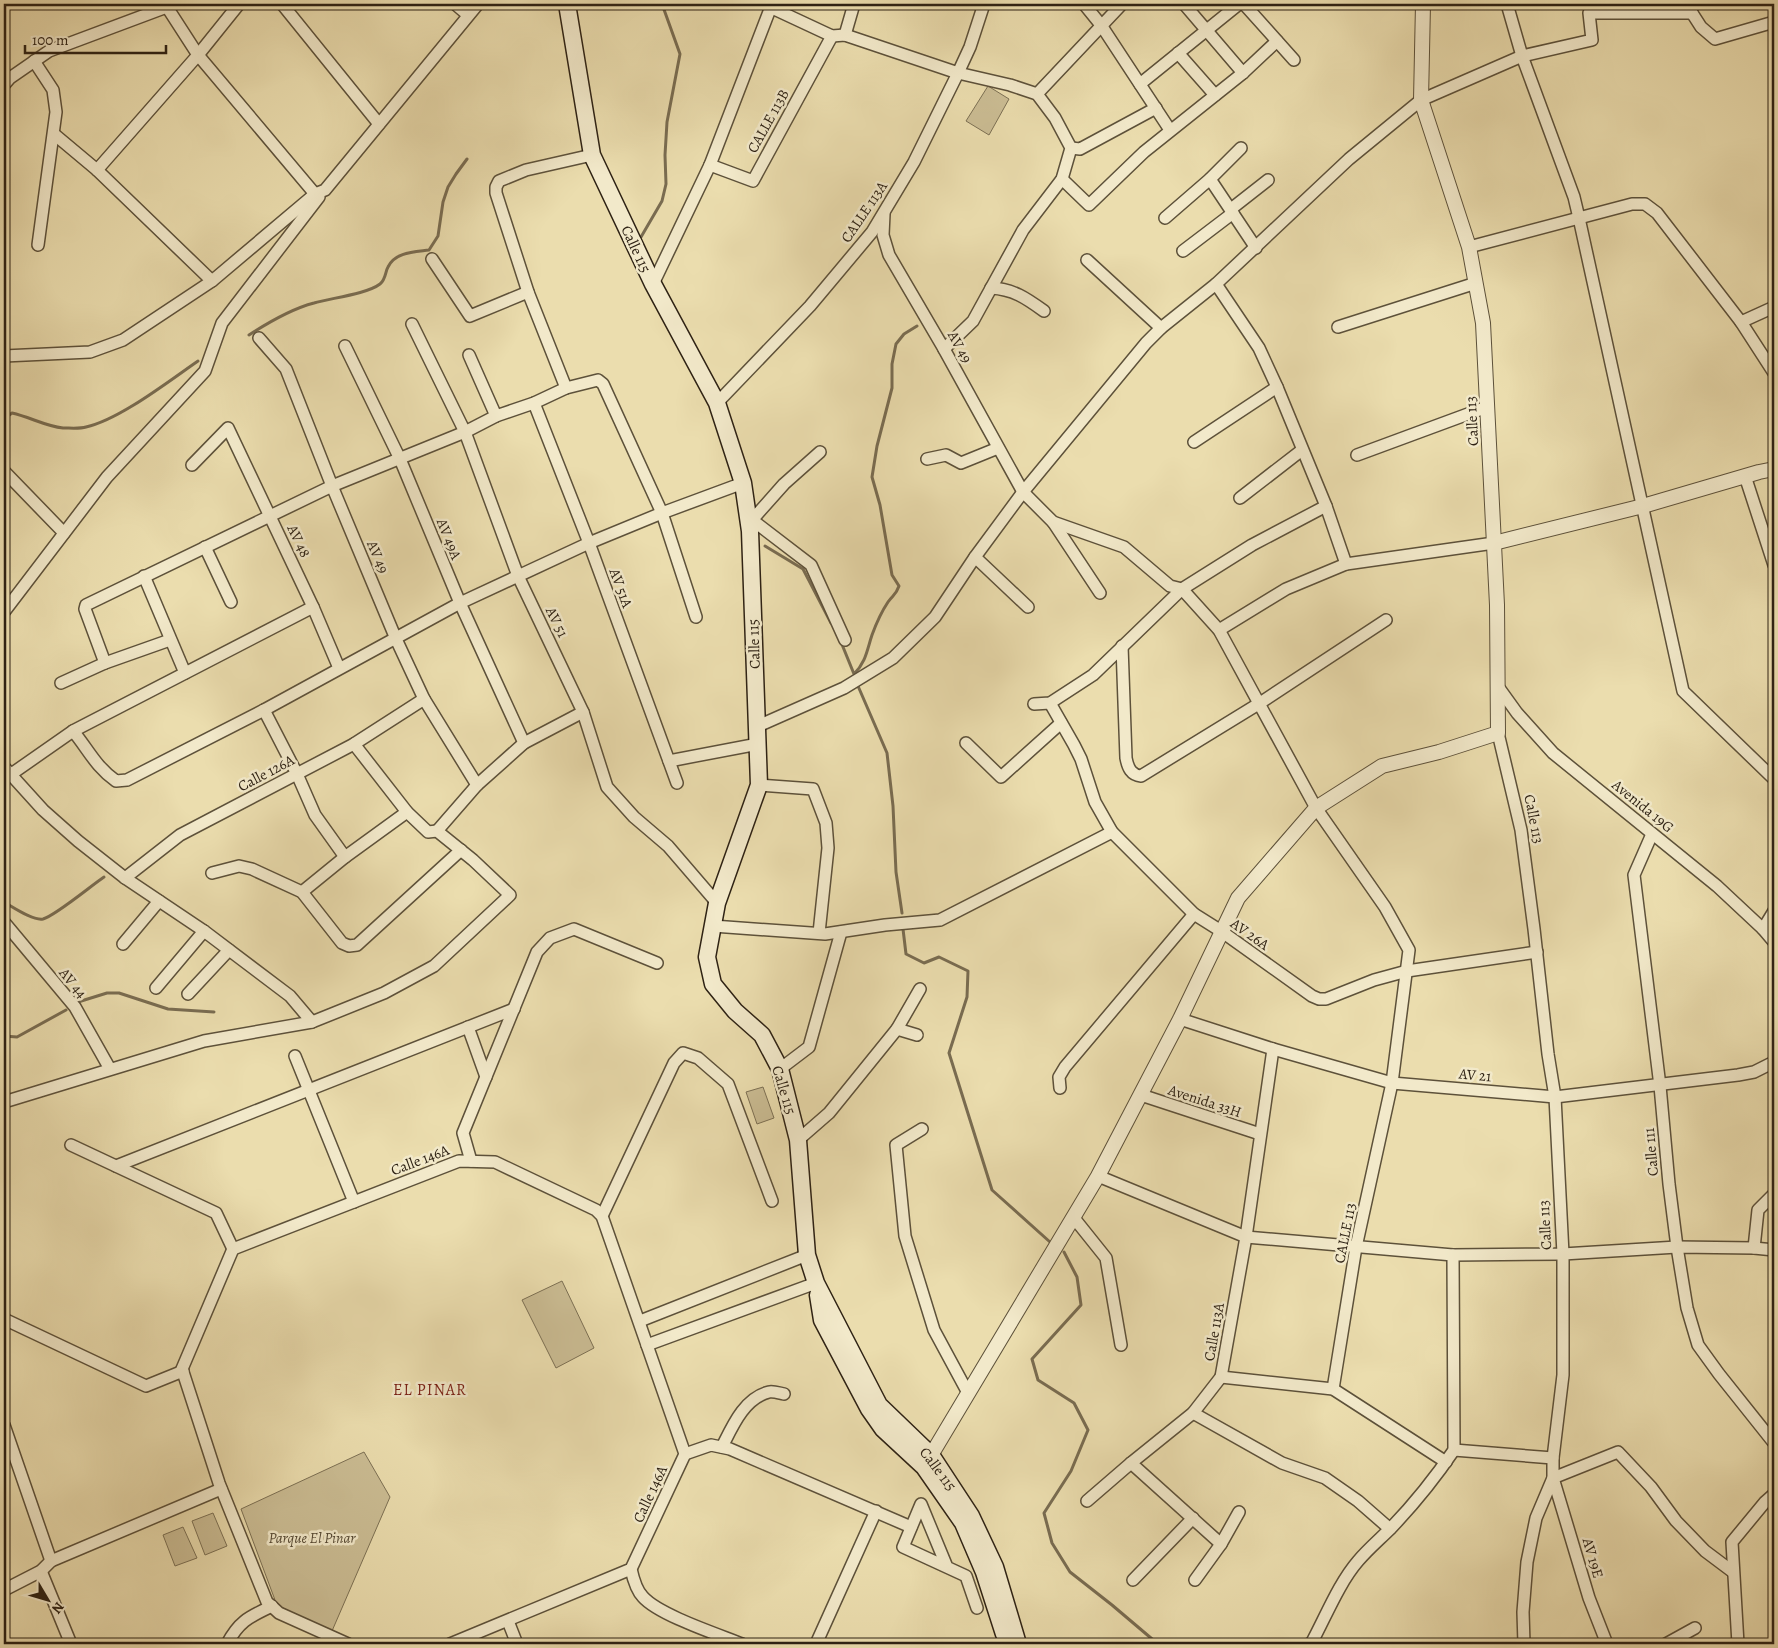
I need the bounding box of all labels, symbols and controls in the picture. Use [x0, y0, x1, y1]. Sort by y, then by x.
scale bar [25, 22, 166, 54]
text: 100 m [32, 30, 69, 50]
street label: CALLE 113B [742, 85, 794, 156]
street label: CALLE 113A [836, 177, 892, 247]
street label: Calle 115 [616, 222, 656, 276]
street label: AV 49 [943, 326, 977, 367]
street label: Calle 113 [1461, 396, 1483, 446]
street label: AV 49A [431, 515, 466, 563]
street label: AV 48 [282, 520, 316, 561]
street label: AV 49 [362, 537, 394, 577]
street label: AV 51A [604, 565, 637, 611]
street label: AV 51 [541, 602, 573, 641]
street label: Calle 115 [743, 619, 765, 669]
street label: Calle 126A [234, 750, 298, 796]
street label: Avenida 19G [1607, 774, 1678, 837]
street label: Calle 113 [1519, 793, 1549, 845]
street label: AV 26A [1226, 913, 1274, 955]
street label: AV 44 [54, 963, 92, 1003]
street label: Calle 115 [767, 1063, 801, 1117]
street label: AV 21 [1457, 1064, 1492, 1086]
street label: Avenida 33H [1165, 1079, 1244, 1122]
street label: Calle 111 [1639, 1127, 1663, 1177]
street label: Calle 146A [388, 1140, 452, 1180]
street label: Calle 113 [1534, 1200, 1556, 1250]
street label: CALLE 113 [1329, 1201, 1361, 1265]
street label: Calle 113A [1199, 1301, 1229, 1363]
district label: EL PINAR [393, 1379, 467, 1401]
street label: Calle 115 [915, 1443, 961, 1495]
street label: Calle 146A [628, 1462, 672, 1526]
park label: Parque El Pinar [268, 1528, 356, 1548]
street label: AV 19E [1577, 1535, 1608, 1580]
north arrow [22, 1576, 72, 1626]
text: N [47, 1598, 68, 1618]

